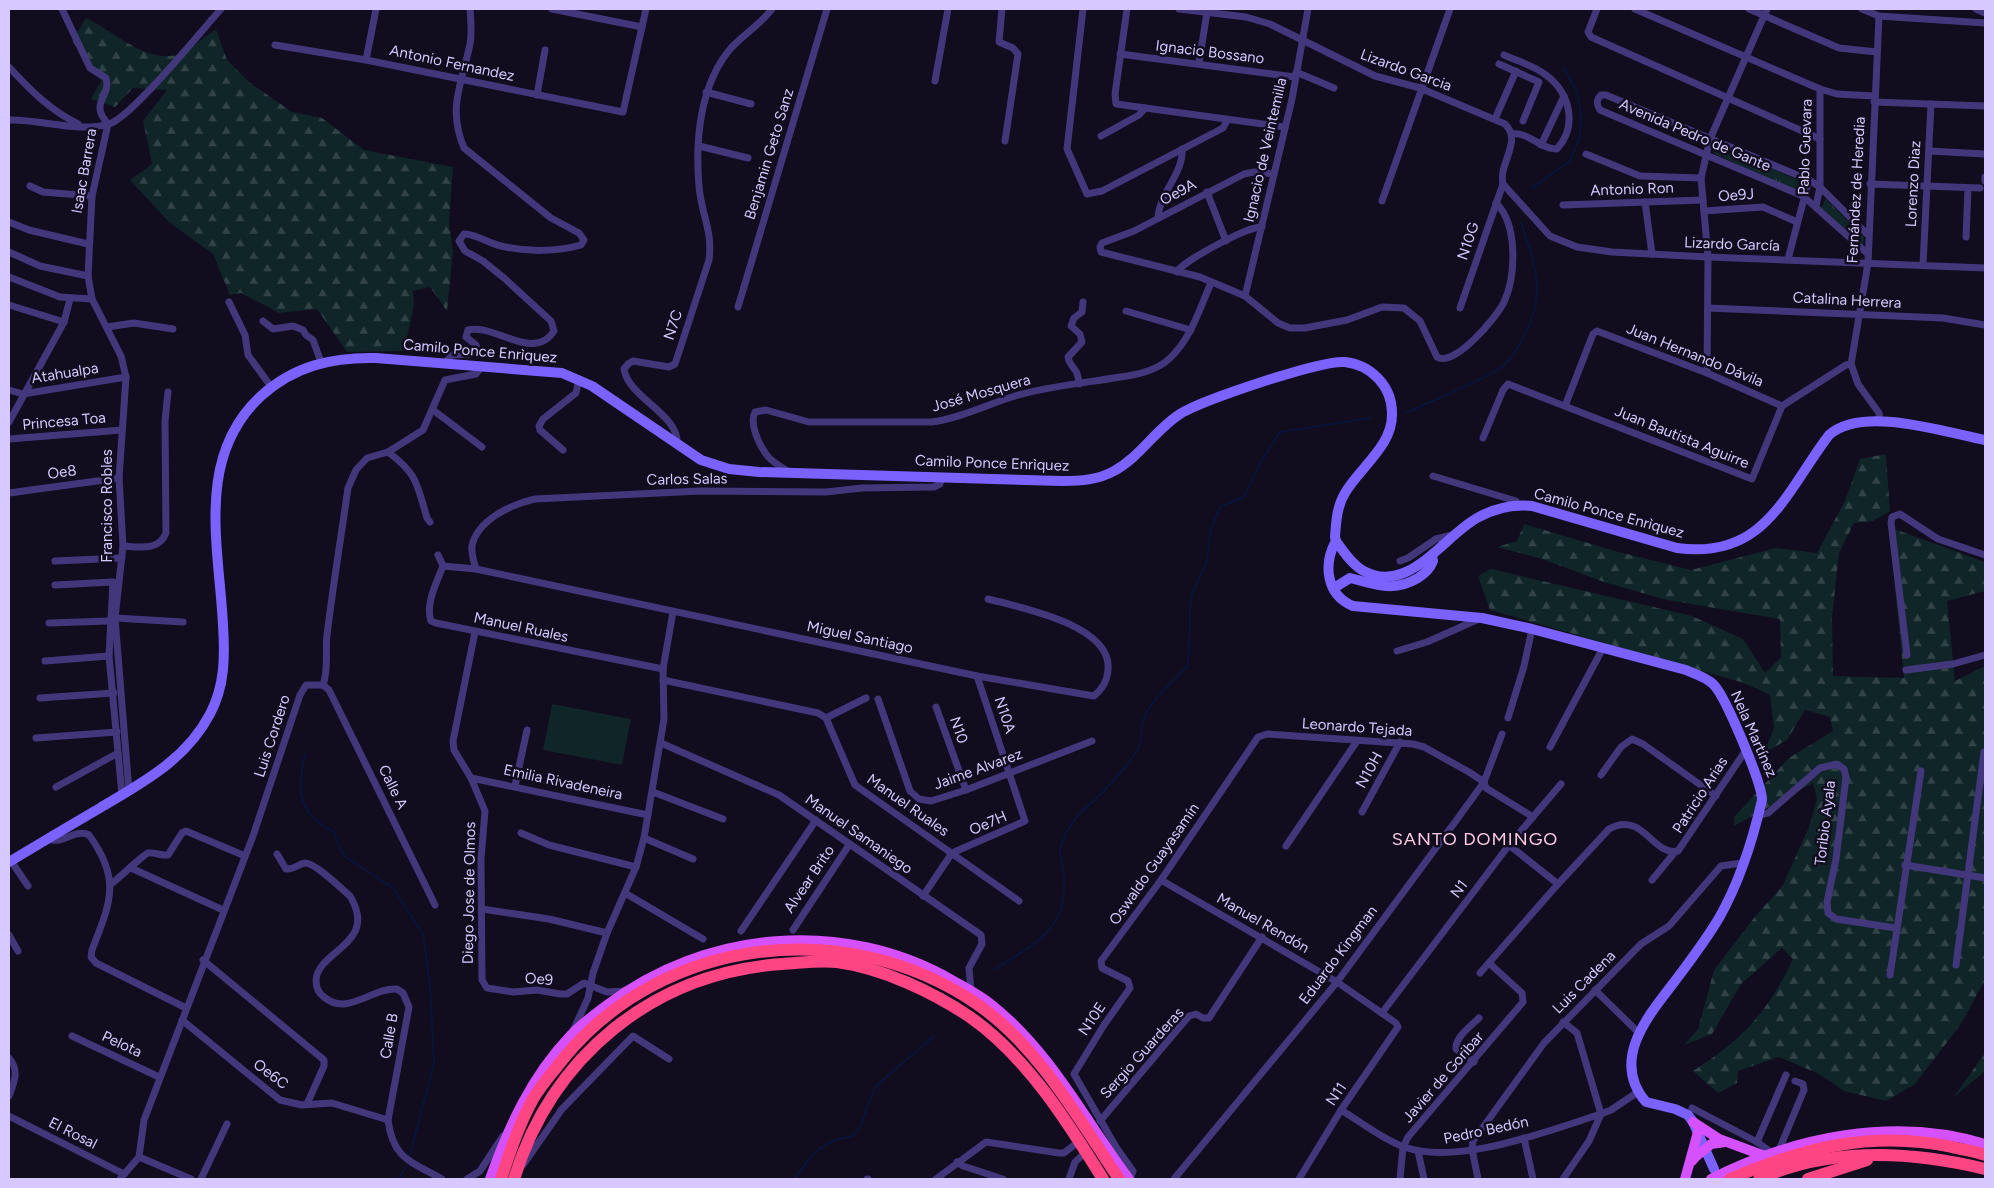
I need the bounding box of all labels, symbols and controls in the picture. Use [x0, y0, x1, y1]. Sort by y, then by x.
street label: Ignacio Bossano [1155, 36, 1266, 68]
street label: Antonio Fernandez [388, 41, 516, 85]
street label: Lizardo Garcia [1358, 45, 1454, 95]
street label: Ignacio de Veintemilla [1240, 76, 1290, 224]
street label: Benjamin Geto Sanz [741, 86, 797, 222]
street label: Avenida Pedro de Gante [1617, 95, 1773, 175]
street label: Pablo Guevara [1794, 98, 1816, 196]
street label: Fernández de Heredia [1843, 116, 1869, 264]
street label: Isaac Barrera [68, 127, 100, 215]
street label: Lorenzo Diaz [1902, 140, 1924, 228]
street label: Oe9A [1157, 175, 1199, 209]
street label: Antonio Ron [1590, 179, 1674, 199]
street label: Oe9J [1717, 185, 1755, 205]
street label: N10G [1453, 220, 1483, 262]
street label: Lizardo García [1684, 233, 1780, 255]
street label: Catalina Herrera [1792, 288, 1902, 312]
street label: N7C [660, 308, 686, 342]
street label: Juan Hernando Dávila [1624, 319, 1766, 391]
street label: Camilo Ponce Enrìquez [402, 335, 558, 367]
street label: Atahualpa [30, 359, 100, 387]
street label: José Mosquera [930, 370, 1032, 416]
street label: Juan Bautista Aguirre [1612, 402, 1752, 472]
street label: Princesa Toa [21, 408, 107, 434]
street label: Francisco Robles [98, 449, 116, 563]
street label: Camilo Ponce Enrìquez [915, 451, 1069, 475]
street label: Oe8 [46, 461, 78, 483]
street label: Carlos Salas [646, 469, 728, 489]
street label: Camilo Ponce Enrìquez [1532, 484, 1686, 542]
street label: Manuel Ruales [472, 608, 570, 646]
street label: Miguel Santiago [805, 617, 915, 657]
street label: Nela Martínez [1727, 688, 1781, 780]
street label: Luis Cordero [250, 692, 294, 780]
street label: N10A [990, 694, 1020, 736]
street label: N10 [946, 714, 972, 746]
street label: Leonardo Tejada [1301, 714, 1413, 740]
street label: Jaime Alvarez [931, 745, 1025, 793]
street label: N10H [1352, 749, 1386, 791]
street label: Patricio Arias [1669, 753, 1731, 837]
street label: Emilia Rivadeneira [502, 761, 624, 803]
street label: Calle A [375, 762, 411, 812]
street label: Manuel Ruales [863, 770, 953, 840]
street label: Toribio Ayala [1811, 779, 1839, 867]
street label: Manuel Samaniego [802, 790, 916, 878]
street label: Oswaldo Guayasamín [1105, 800, 1203, 928]
street label: Oe7H [966, 807, 1010, 839]
street label: Diego Jose de Olmos [459, 822, 479, 964]
district label: SANTO DOMINGO [1392, 828, 1558, 850]
street label: Alvear Brito [780, 841, 838, 916]
street label: N1 [1446, 876, 1472, 902]
street label: Manuel Rendón [1213, 889, 1313, 957]
street label: Eduardo Kingman [1295, 902, 1381, 1008]
street label: Luis Cadena [1549, 947, 1619, 1017]
street label: Oe9 [524, 969, 554, 989]
street label: N10E [1074, 999, 1110, 1039]
street label: Sergio Guarderas [1096, 1004, 1188, 1102]
street label: Calle B [376, 1012, 402, 1060]
street label: Pelota [99, 1027, 145, 1061]
street label: Javier de Goribar [1399, 1028, 1487, 1126]
street label: Oe6C [250, 1055, 292, 1093]
street label: N11 [1322, 1079, 1350, 1109]
street label: Pedro Bedón [1442, 1112, 1530, 1148]
street label: El Rosal [46, 1113, 100, 1153]

